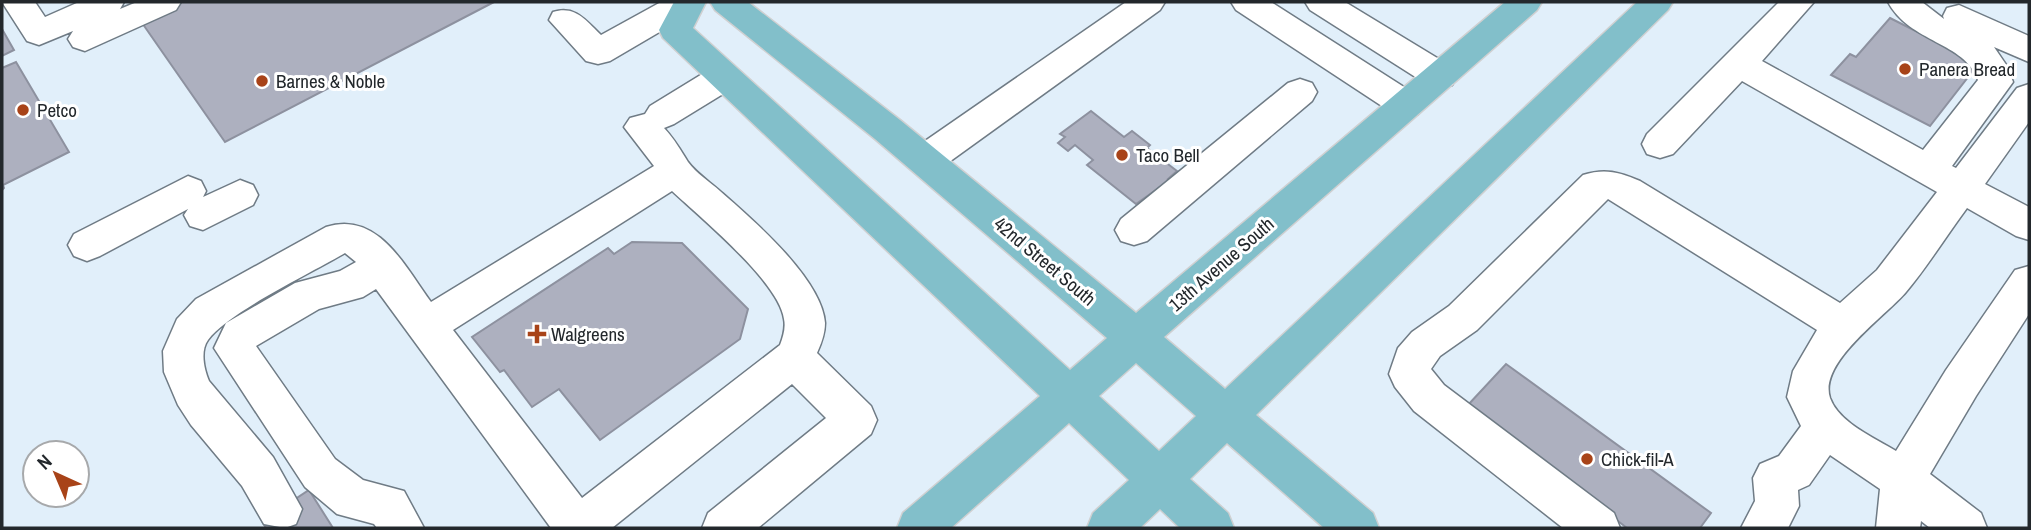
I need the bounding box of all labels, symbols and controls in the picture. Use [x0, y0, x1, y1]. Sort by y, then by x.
place label: Panera Bread [1919, 56, 2015, 82]
marker: Panera Bread [1897, 61, 1913, 77]
place label: Barnes & Noble [276, 68, 385, 94]
marker: Barnes & Noble [254, 73, 270, 89]
place label: Petco [37, 97, 77, 123]
marker: Petco [15, 102, 31, 118]
place label: Taco Bell [1136, 142, 1200, 168]
marker: Taco Bell [1114, 147, 1130, 163]
street label: 42nd Street South [989, 211, 1101, 311]
street label: 13th Avenue South [1163, 211, 1279, 317]
place label: Walgreens [551, 321, 625, 347]
marker: Walgreens [529, 326, 545, 342]
north arrow [21, 439, 91, 509]
place label: Chick-fil-A [1601, 446, 1674, 472]
text: N [31, 449, 57, 475]
marker: Chick-fil-A [1579, 451, 1595, 467]

